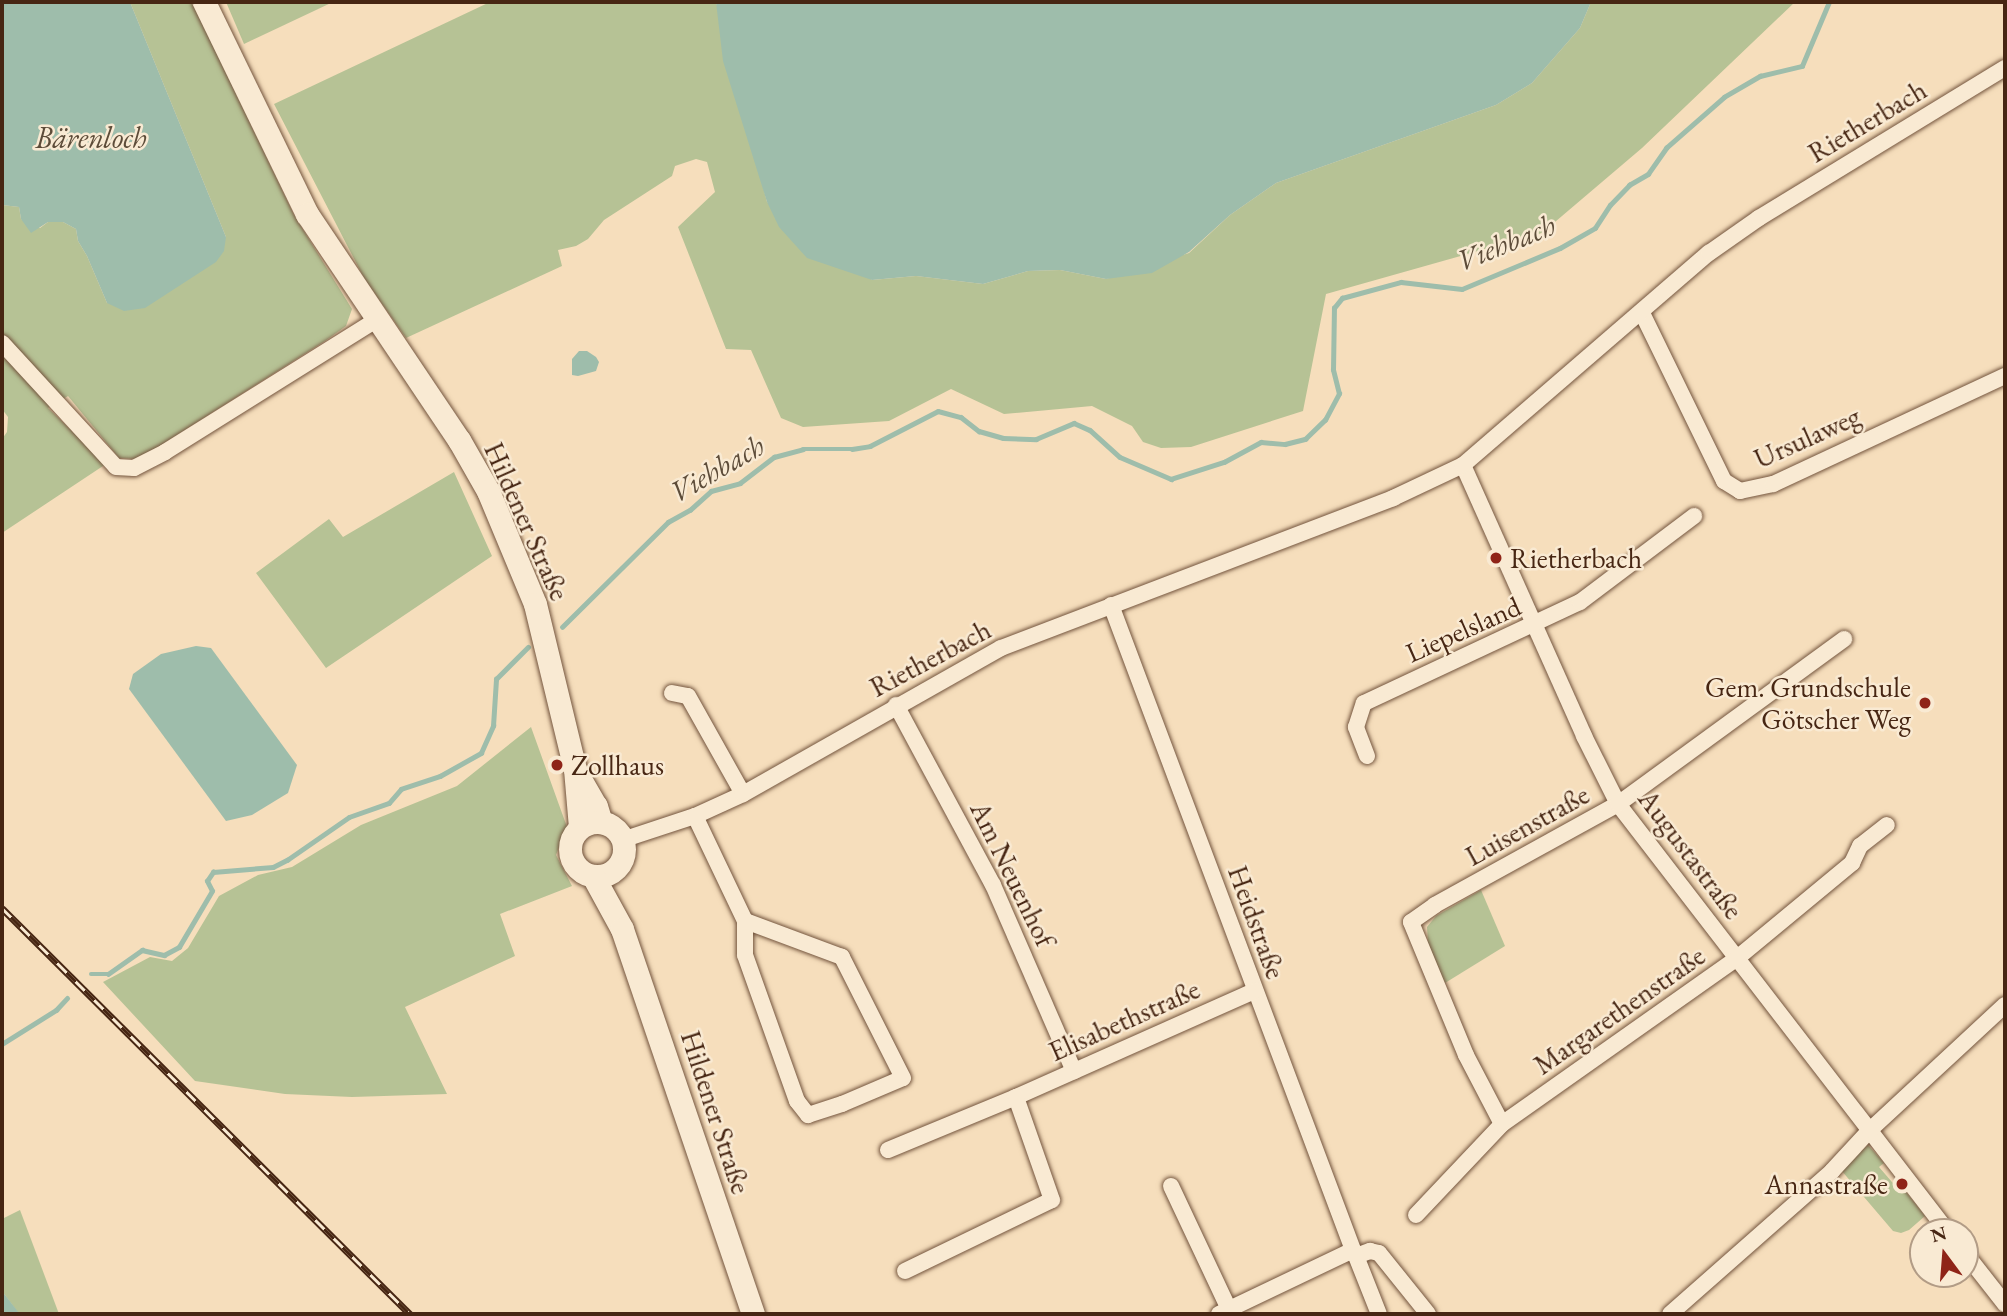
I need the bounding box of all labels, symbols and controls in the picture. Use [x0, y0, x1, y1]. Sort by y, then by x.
street label: Rietherbach [1802, 73, 1932, 169]
water label: Bärenloch [35, 120, 147, 156]
water label: Viehbach [1451, 207, 1561, 279]
street label: Ursulaweg [1749, 399, 1865, 475]
water label: Viehbach [663, 428, 771, 510]
street label: Hildener Straße [477, 437, 577, 605]
place label: Rietherbach [1510, 541, 1642, 575]
marker: Rietherbach [1488, 550, 1504, 566]
street label: Liepelsland [1400, 589, 1526, 669]
street label: Rietherbach [864, 612, 996, 704]
place label: Gem. Grundschule Götscher Weg [1705, 670, 1911, 736]
marker: Gem. Grundschule Götscher Weg [1917, 695, 1933, 711]
place label: Zollhaus [571, 748, 664, 782]
marker: Zollhaus [549, 757, 565, 773]
street label: Luisenstraße [1459, 777, 1595, 873]
street label: Augustastraße [1631, 783, 1751, 925]
street label: Am Neuenhof [963, 796, 1063, 952]
street label: Heidstraße [1221, 861, 1293, 983]
street label: Margarethenstraße [1527, 939, 1711, 1081]
street label: Elisabethstraße [1043, 972, 1205, 1068]
street label: Hildener Straße [674, 1026, 758, 1198]
place label: Annastraße [1764, 1167, 1888, 1201]
marker: Annastraße [1894, 1176, 1910, 1192]
north arrow [1909, 1218, 1979, 1288]
text: N [1928, 1220, 1949, 1248]

